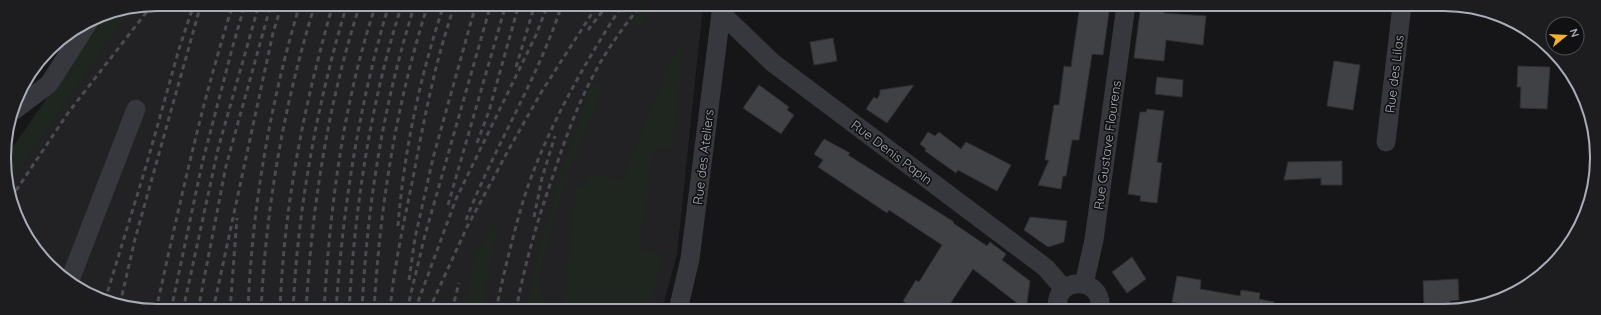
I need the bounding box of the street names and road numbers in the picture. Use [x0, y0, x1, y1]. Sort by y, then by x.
street label: Rue des Lilas [1381, 34, 1407, 114]
street label: Rue Gustave Flourens [1090, 79, 1124, 211]
street label: Rue des Ateliers [689, 108, 717, 206]
street label: Rue Denis Papin [848, 116, 936, 188]

